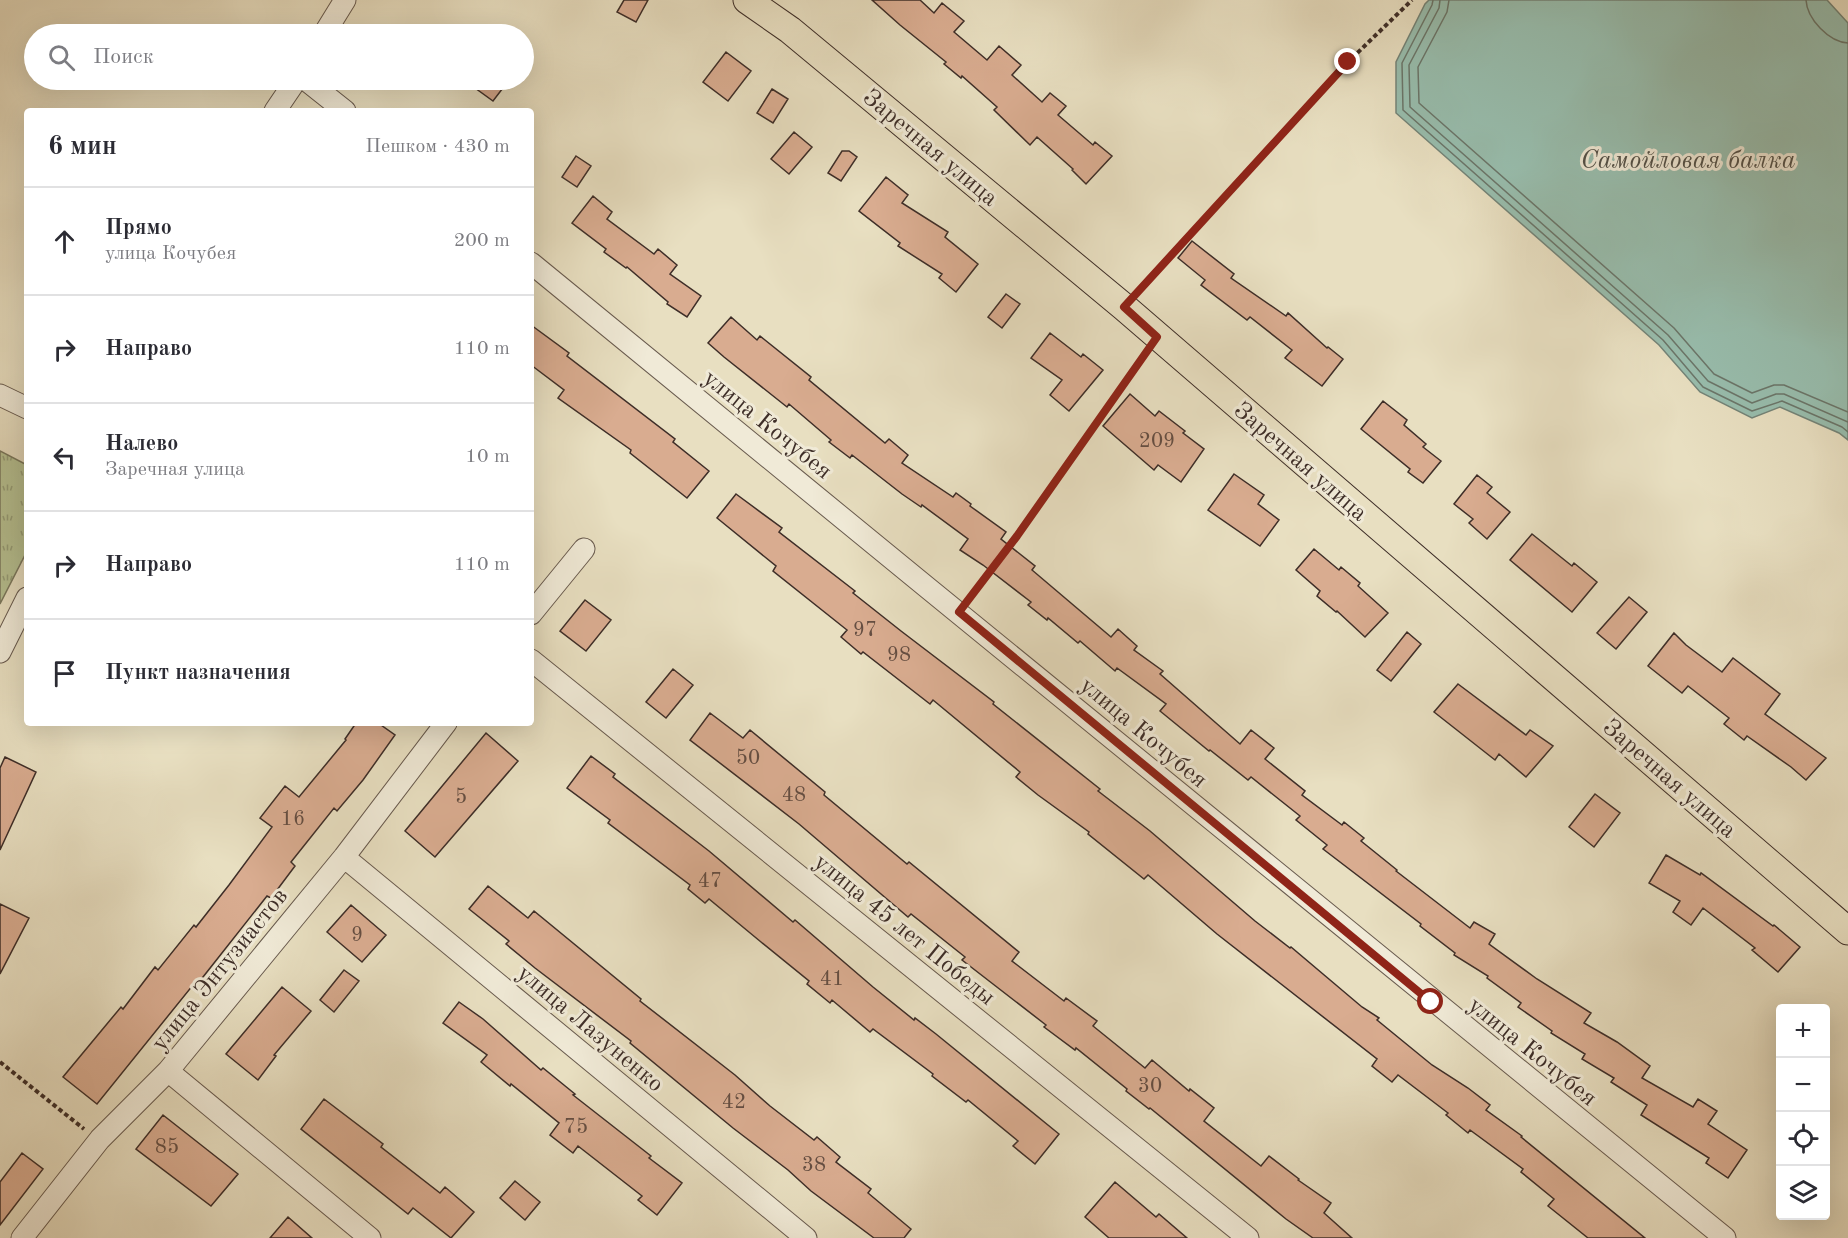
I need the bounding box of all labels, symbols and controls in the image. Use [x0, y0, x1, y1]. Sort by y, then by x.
search box [24, 24, 534, 90]
icon: search [45, 41, 78, 74]
text: Поиск [93, 46, 154, 68]
route end [1334, 48, 1360, 74]
street label: Заречная улица [858, 85, 1002, 212]
text: 6 мин [48, 134, 117, 160]
text: Пешком · 430 m [365, 137, 510, 157]
water label: Самойловая балка [1580, 148, 1796, 174]
text: Прямо [105, 217, 172, 239]
icon: ahead [48, 225, 81, 258]
text: 200 m [454, 231, 510, 251]
text: улица Кочубея [105, 244, 236, 264]
icon: right [48, 333, 81, 366]
text: Направо [105, 338, 192, 360]
text: 110 m [454, 339, 510, 359]
street label: улица Кочубея [698, 367, 836, 484]
street label: Заречная улица [1228, 398, 1371, 527]
house number: 209 [1139, 431, 1175, 452]
text: Налево [105, 433, 178, 455]
icon: left [48, 441, 81, 474]
text: 10 m [465, 447, 510, 467]
text: Заречная улица [105, 460, 245, 480]
icon: right [48, 549, 81, 582]
text: Направо [105, 554, 192, 576]
text: 110 m [454, 555, 510, 575]
house number: 97 [853, 620, 877, 641]
house number: 98 [887, 645, 911, 666]
icon: arrive [48, 657, 81, 690]
text: Пункт назначения [105, 662, 291, 684]
street label: улица Кочубея [1075, 674, 1211, 793]
street label: Заречная улица [1597, 715, 1740, 844]
house number: 50 [736, 748, 760, 769]
house number: 48 [782, 785, 806, 806]
house number: 5 [455, 787, 467, 808]
house number: 16 [281, 809, 305, 830]
street label: улица 45 лет Победы [809, 850, 999, 1011]
house number: 47 [698, 871, 722, 892]
street label: улица Энтузиастов [148, 885, 293, 1056]
house number: 9 [351, 925, 363, 946]
street label: улица Лазуненко [512, 961, 668, 1098]
house number: 41 [820, 969, 844, 990]
route start [1417, 988, 1443, 1014]
street label: улица Кочубея [1463, 994, 1601, 1111]
map controls [1776, 1004, 1830, 1220]
button: + [1776, 1004, 1830, 1058]
button: − [1776, 1058, 1830, 1112]
house number: 30 [1138, 1076, 1162, 1097]
house number: 42 [722, 1092, 746, 1113]
button: locate [1776, 1112, 1830, 1166]
house number: 75 [564, 1117, 588, 1138]
house number: 85 [155, 1137, 179, 1158]
house number: 38 [802, 1155, 826, 1176]
button: layers [1776, 1166, 1830, 1220]

